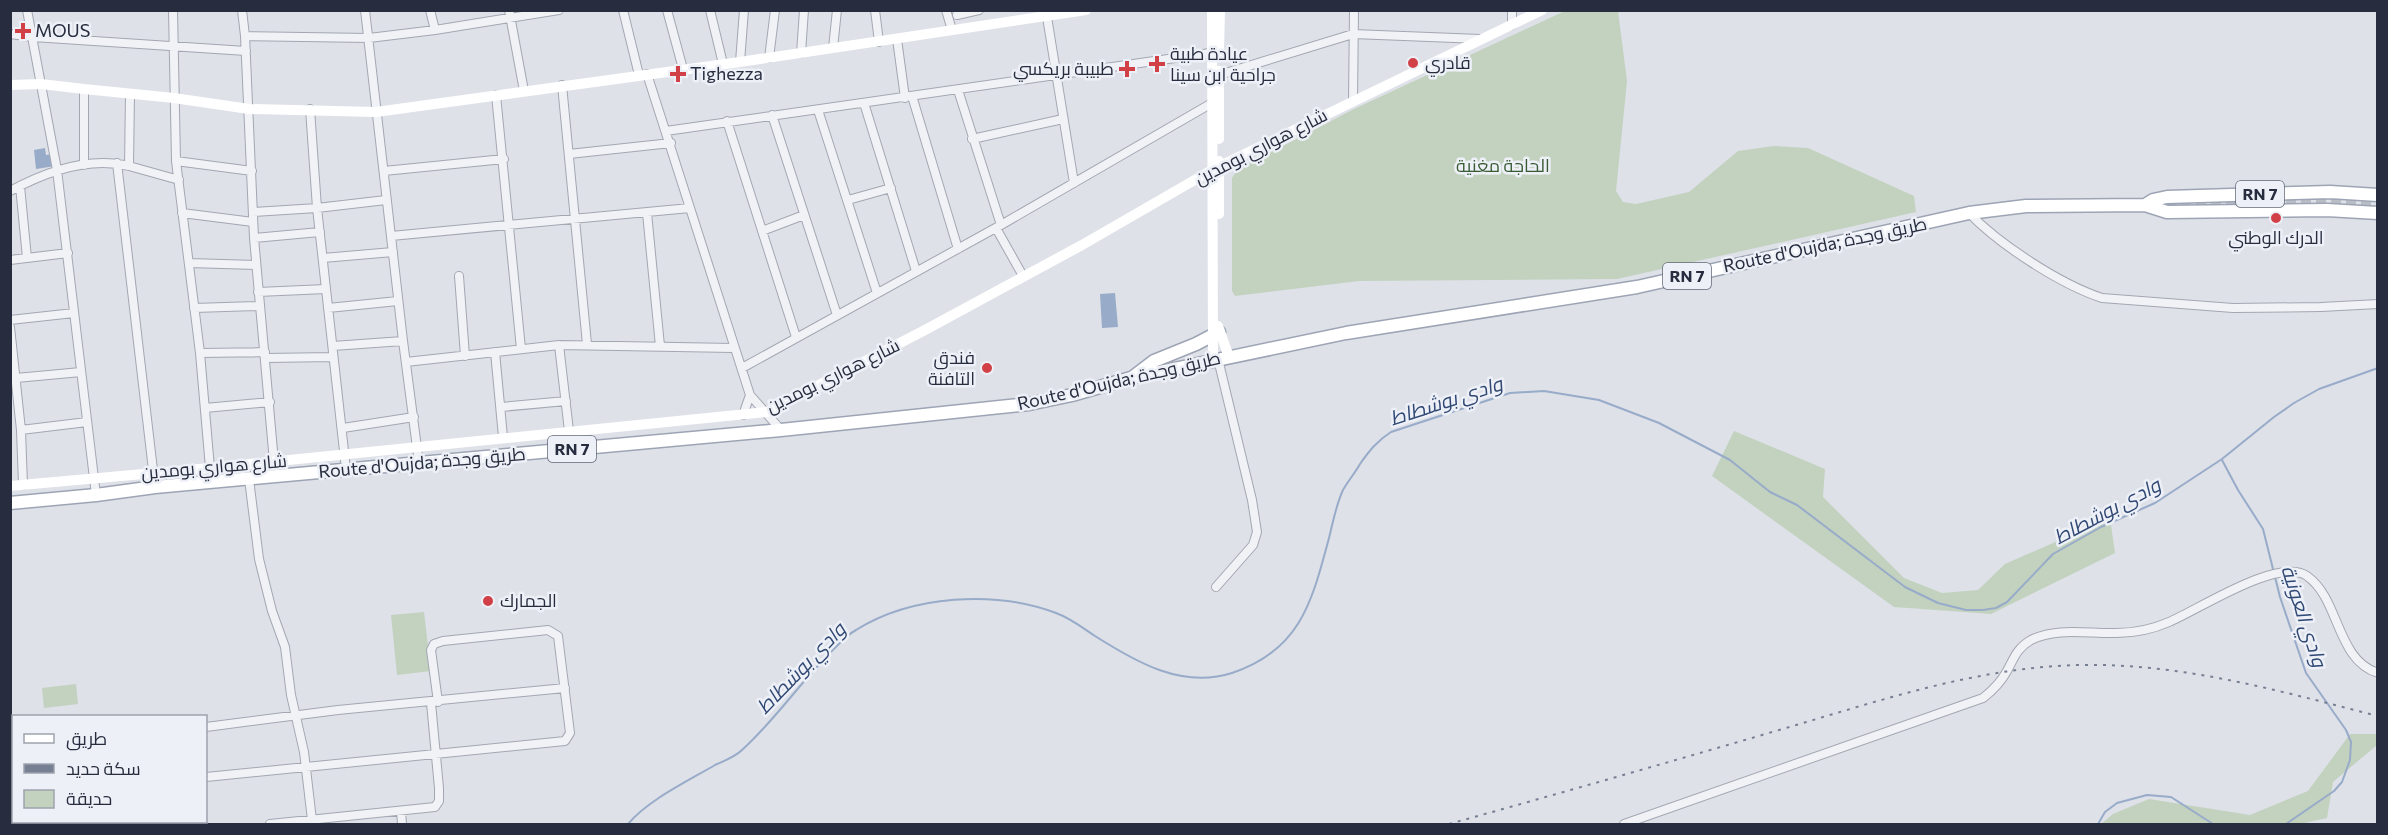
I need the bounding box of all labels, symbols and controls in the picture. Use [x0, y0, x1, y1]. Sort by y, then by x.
place label: MOUS [35, 19, 90, 41]
marker: MOUS [16, 24, 30, 38]
place label: عيادة طبية جراحية ابن سينا [1170, 42, 1276, 86]
place label: قادري [1425, 51, 1471, 77]
marker: عيادة طبية جراحية ابن سينا [1148, 55, 1166, 73]
marker: قادري [1406, 56, 1420, 70]
place label: طبيبة بريكسي [1013, 57, 1114, 82]
marker: طبيبة بريكسي [1118, 60, 1136, 78]
place label: Tighezza [690, 62, 763, 84]
marker: Tighezza [671, 67, 685, 81]
street label: شارع هواري بومدين [1191, 103, 1332, 193]
park label: الحاجة مغنية [1456, 154, 1550, 176]
road number: RN 7 [2236, 181, 2284, 207]
marker: الدرك الوطني [2269, 211, 2283, 225]
street label: Route d'Oujda; طريق وجدة [1721, 212, 1929, 278]
place label: الدرك الوطني [2228, 226, 2324, 252]
road number: RN 7 [1663, 263, 1711, 289]
street label: شارع هواري بومدين [762, 333, 905, 421]
place label: فندق التافنة [928, 346, 975, 389]
street label: Route d'Oujda; طريق وجدة [1015, 346, 1223, 416]
marker: فندق التافنة [980, 361, 994, 375]
water label: وادي بوشطاط [1386, 370, 1508, 434]
road number: RN 7 [548, 436, 596, 462]
street label: Route d'Oujda; طريق وجدة [317, 442, 527, 484]
street label: شارع هواري بومدين [140, 449, 288, 487]
water label: وادي بوشطاط [2049, 471, 2167, 553]
water label: وادي العونية [2272, 562, 2333, 672]
place label: الجمارك [500, 589, 557, 612]
marker: الجمارك [481, 594, 495, 608]
water label: وادي بوشطاط [751, 616, 854, 721]
legend [12, 715, 207, 823]
text: طريق [66, 727, 107, 751]
text: سكة حديد [66, 757, 141, 779]
text: حديقة [66, 787, 112, 809]

